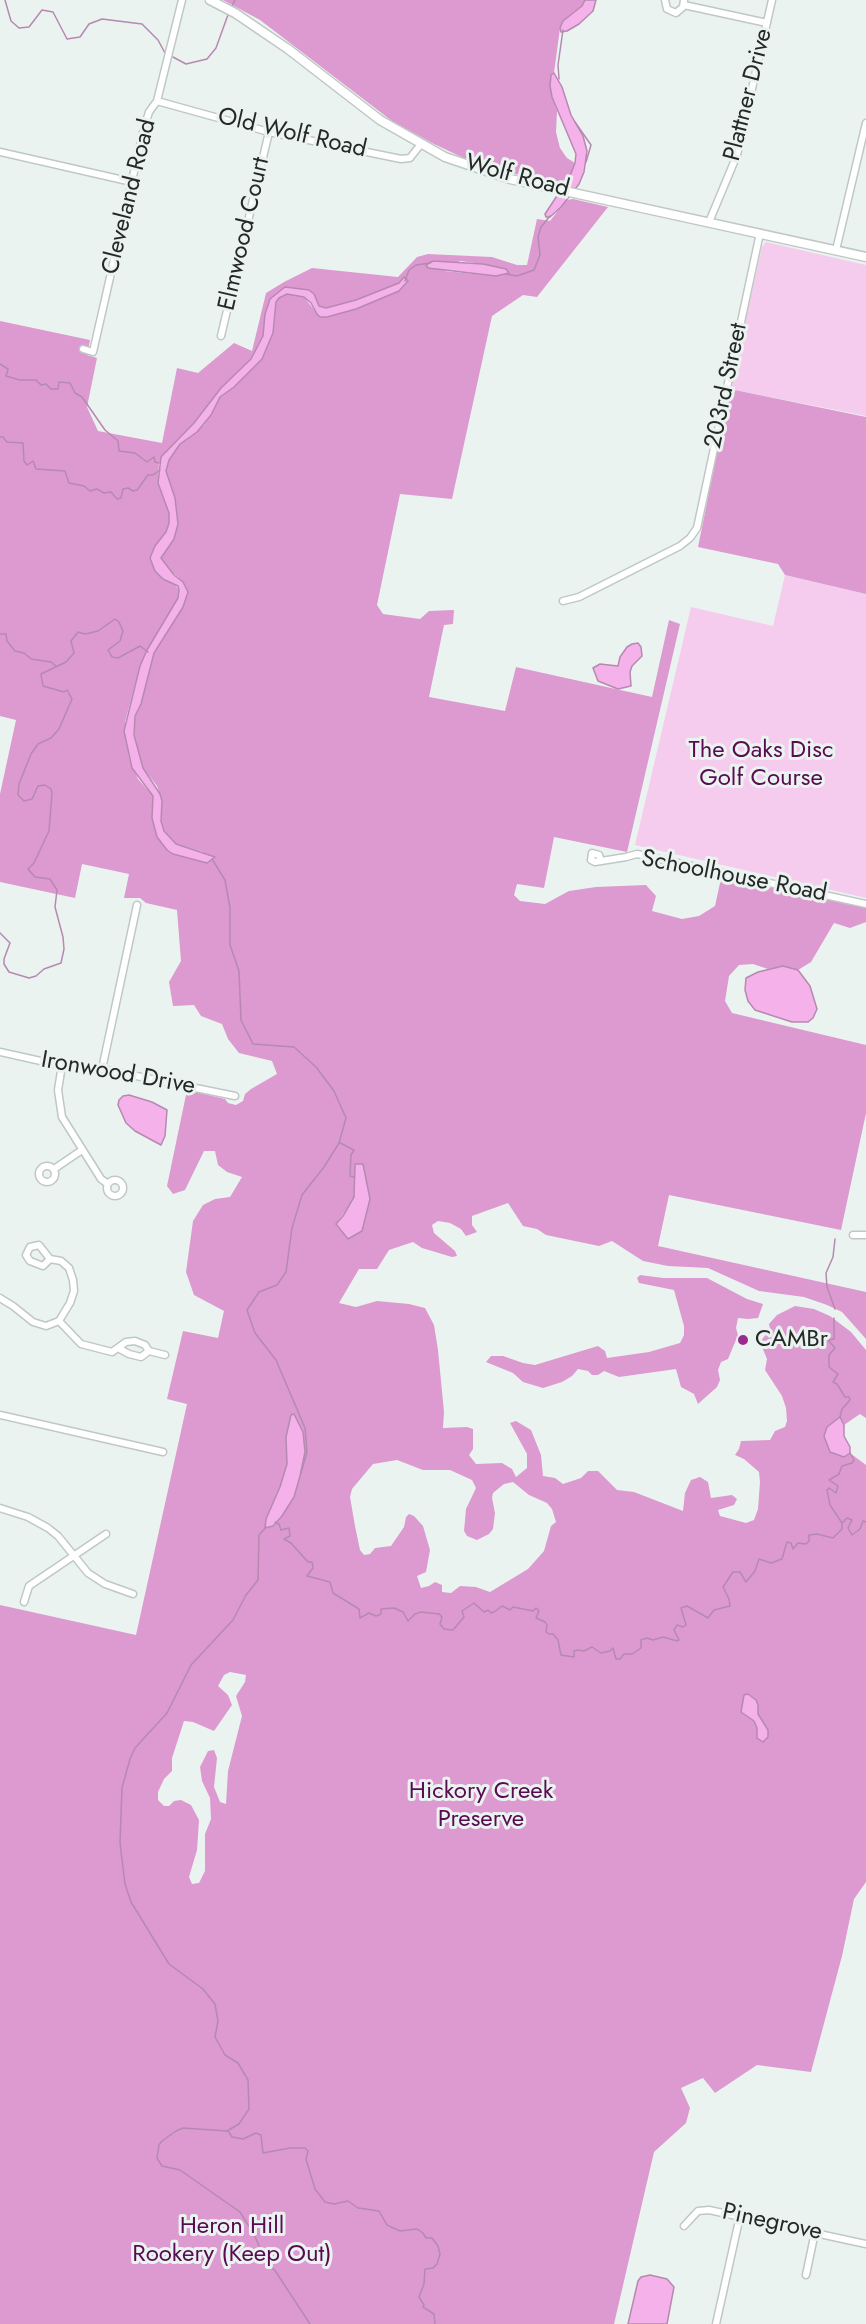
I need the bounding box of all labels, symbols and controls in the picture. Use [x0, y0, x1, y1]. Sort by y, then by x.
street label: Plattner Drive [719, 26, 779, 164]
street label: Old Wolf Road [215, 103, 369, 165]
street label: Cleveland Road [97, 116, 163, 278]
street label: Wolf Road [462, 149, 572, 205]
street label: Elmwood Court [213, 155, 277, 313]
street label: 203rd Street [700, 321, 754, 451]
park label: The Oaks Disc Golf Course [689, 737, 833, 793]
street label: Schoolhouse Road [639, 845, 829, 909]
street label: Ironwood Drive [39, 1046, 197, 1102]
place label: CAMBr [755, 1326, 828, 1354]
marker: CAMBr [736, 1333, 750, 1347]
park label: Hickory Creek Preserve [409, 1778, 553, 1834]
street label: Pinegrove [720, 2198, 824, 2248]
park label: Heron Hill Rookery (Keep Out) [132, 2213, 332, 2269]

